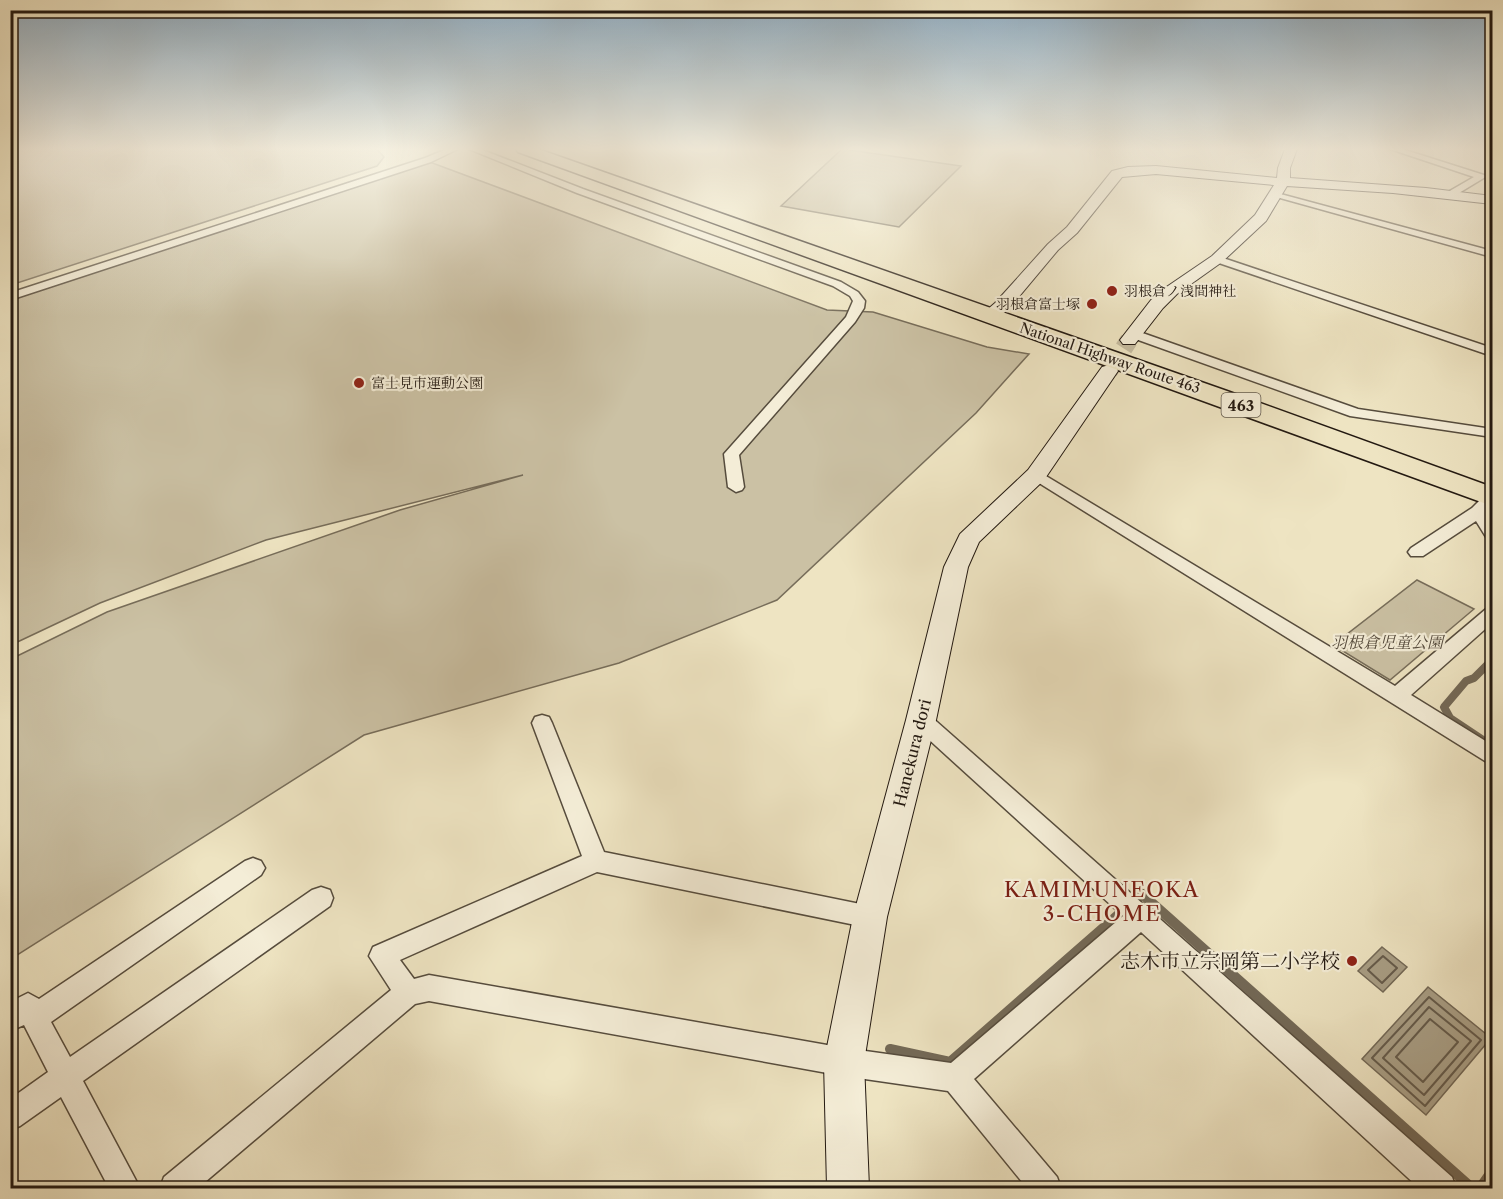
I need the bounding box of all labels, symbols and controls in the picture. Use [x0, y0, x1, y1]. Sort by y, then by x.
place label: 羽根倉ノ浅間神社 [1124, 282, 1236, 300]
marker: 羽根倉ノ浅間神社 [1105, 284, 1119, 298]
place label: 羽根倉富士塚 [996, 295, 1080, 313]
marker: 羽根倉富士塚 [1085, 297, 1099, 311]
street label: National Highway Route 463 [1017, 319, 1203, 397]
place label: 富士見市運動公園 [371, 374, 483, 392]
marker: 富士見市運動公園 [352, 376, 366, 390]
road number: 463 [1222, 393, 1260, 417]
park label: 羽根倉児童公園 [1331, 632, 1446, 652]
street label: Hanekura dori [889, 697, 935, 809]
district label: KAMIMUNEOKA 3-CHOME [1004, 877, 1200, 926]
place label: 志木市立宗岡第二小学校 [1120, 949, 1340, 973]
marker: 志木市立宗岡第二小学校 [1345, 954, 1359, 968]

